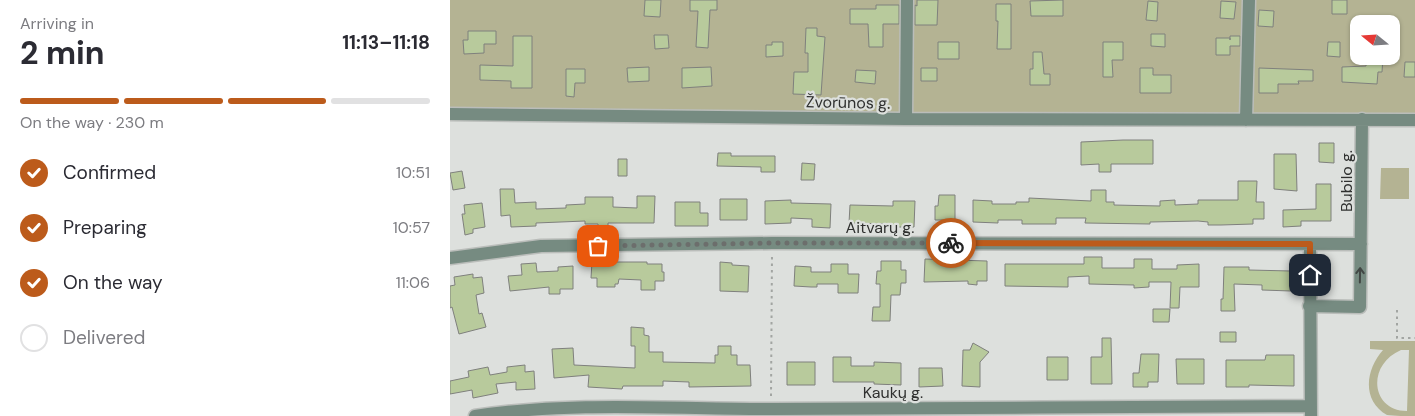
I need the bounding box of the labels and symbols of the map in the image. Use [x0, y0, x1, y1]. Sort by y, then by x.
north arrow [1350, 15, 1400, 65]
street label: Žvorūnos g. [806, 91, 890, 114]
street label: Bubilo g. [1336, 150, 1357, 212]
street label: Aitvarų g. [846, 217, 914, 238]
courier [926, 218, 976, 268]
pin [577, 225, 619, 267]
pin [1289, 254, 1331, 296]
one-way arrow [1356, 267, 1365, 283]
street label: Kaukų g. [863, 382, 923, 403]

